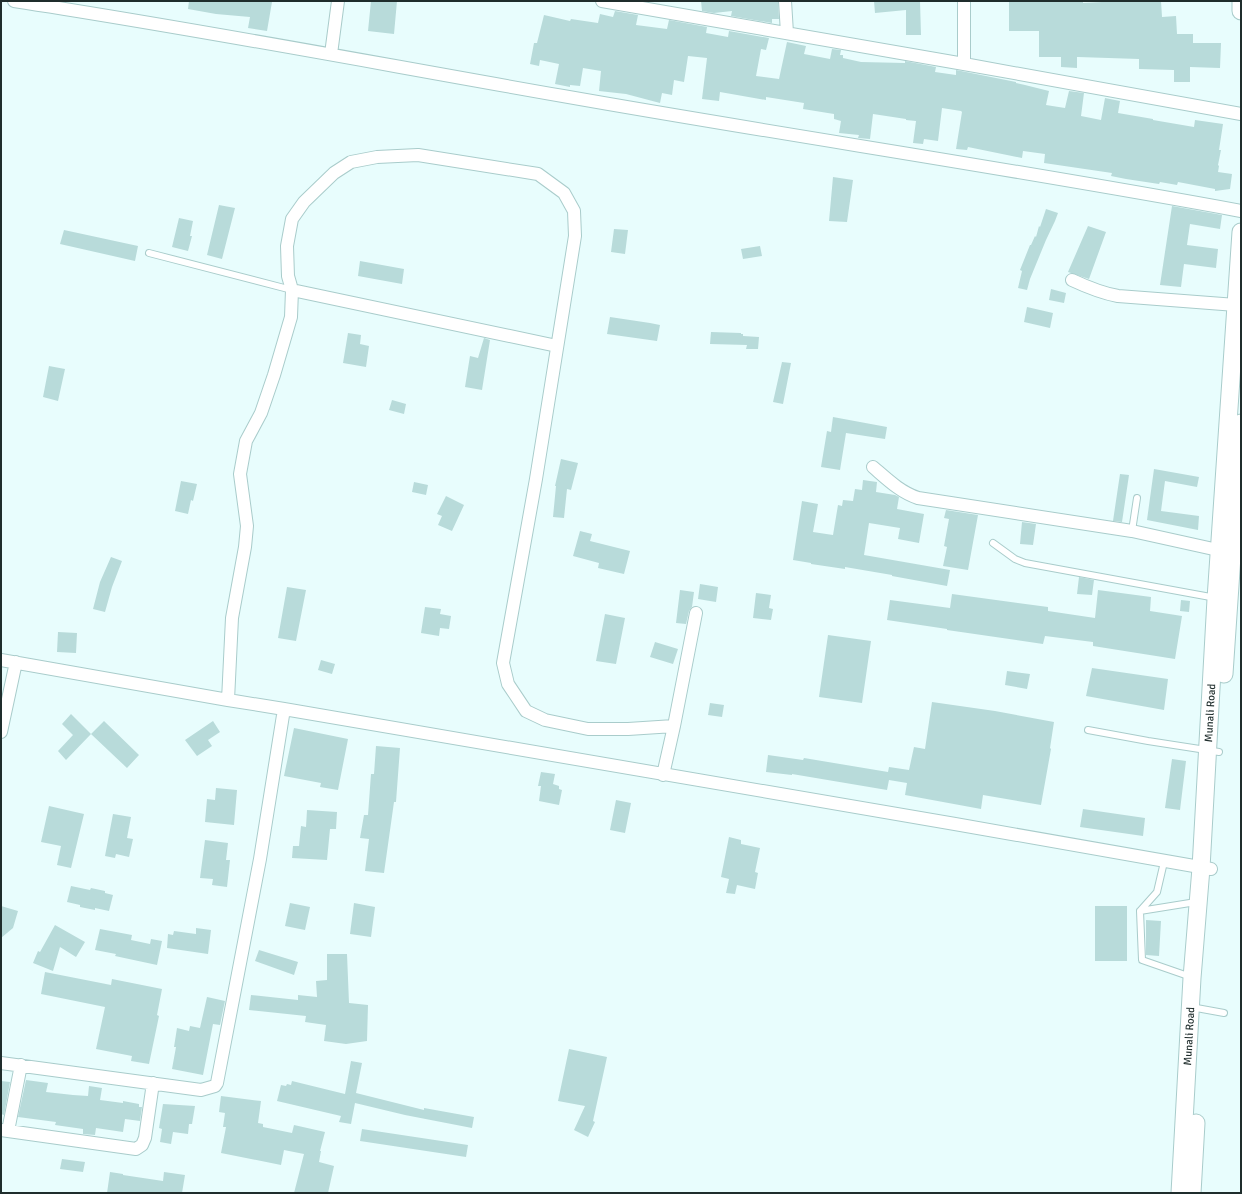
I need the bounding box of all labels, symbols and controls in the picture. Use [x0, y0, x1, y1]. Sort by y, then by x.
street label: Munali Road [1202, 683, 1218, 743]
street label: Munali Road [1181, 1006, 1197, 1066]

